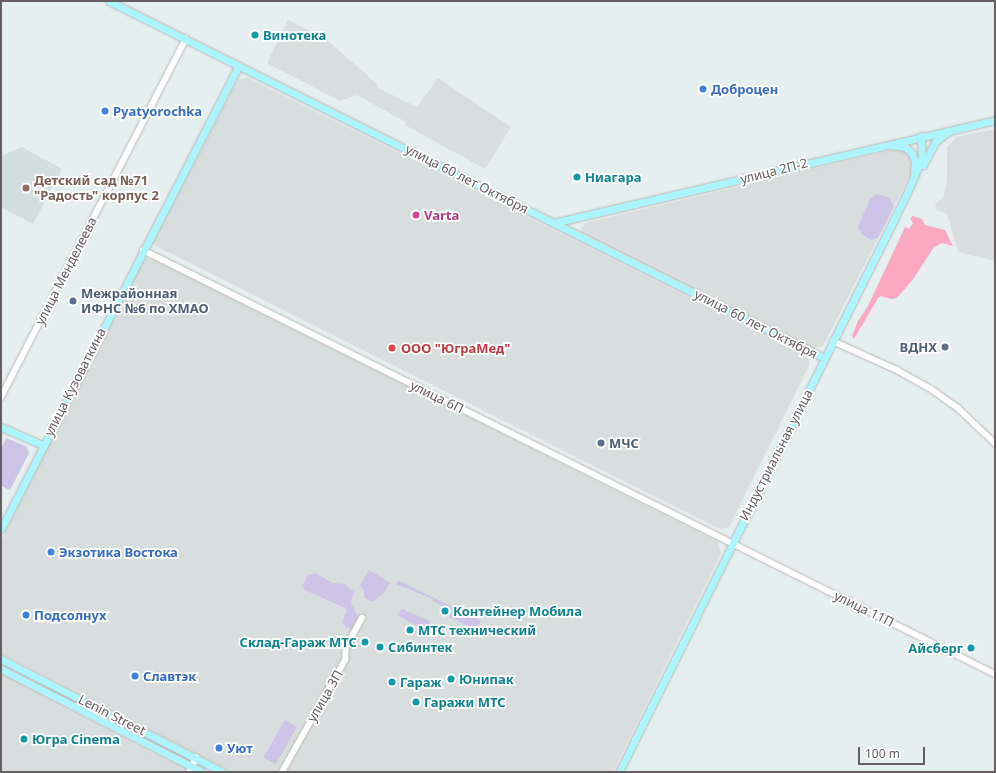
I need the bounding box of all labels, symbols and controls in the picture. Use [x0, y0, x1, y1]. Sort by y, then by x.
place label: Винотека [263, 27, 326, 43]
marker: Винотека [250, 30, 260, 40]
place label: Доброцен [711, 81, 778, 97]
marker: Доброцен [698, 84, 708, 94]
place label: Pyatyorochka [113, 103, 202, 119]
marker: Pyatyorochka [100, 106, 110, 116]
street label: улица 60 лет Октября [403, 141, 531, 217]
street label: улица 2П-2 [739, 155, 809, 187]
place label: Ниагара [585, 169, 641, 185]
marker: Ниагара [572, 172, 582, 182]
place label: Детский сад №71 "Радость" корпус 2 [34, 173, 159, 204]
marker: Детский сад №71 "Радость" корпус 2 [21, 183, 31, 193]
place label: Varta [424, 207, 459, 223]
marker: Varta [411, 210, 421, 220]
street label: улица Менделеева [32, 215, 100, 327]
place label: Межрайонная ИФНС №6 по ХМАО [81, 286, 209, 317]
street label: улица 60 лет Октября [692, 286, 820, 362]
marker: Межрайонная ИФНС №6 по ХМАО [68, 296, 78, 306]
street label: улица Кузоваткина [41, 325, 109, 439]
place label: ВДНХ [900, 339, 937, 355]
place label: ООО "ЮграМед" [401, 340, 510, 356]
marker: ООО "ЮграМед" [386, 342, 398, 354]
marker: ВДНХ [940, 342, 950, 352]
street label: улица 6П [408, 377, 466, 417]
street label: Индустриальная улица [736, 387, 816, 523]
place label: МЧС [609, 435, 639, 451]
marker: МЧС [596, 438, 606, 448]
place label: Экзотика Востока [59, 544, 178, 560]
marker: Экзотика Востока [46, 547, 56, 557]
street label: улица 11П [832, 588, 896, 630]
place label: Контейнер Мобила [453, 603, 582, 619]
marker: Контейнер Мобила [440, 606, 450, 616]
place label: Подсолнух [34, 607, 106, 623]
marker: Подсолнух [21, 610, 31, 620]
place label: МТС технический [418, 622, 536, 638]
marker: МТС технический [405, 625, 415, 635]
place label: Склад-Гараж МТС [240, 634, 357, 650]
marker: Склад-Гараж МТС [360, 637, 370, 647]
place label: Сибинтек [388, 639, 453, 655]
place label: Айсберг [908, 640, 963, 656]
marker: Сибинтек [375, 642, 385, 652]
marker: Айсберг [966, 643, 976, 653]
street label: улица 3П [304, 667, 346, 725]
place label: Славтэк [143, 668, 196, 684]
marker: Славтэк [130, 671, 140, 681]
place label: Юнипак [459, 671, 514, 687]
place label: Гараж [400, 674, 442, 690]
marker: Юнипак [446, 674, 456, 684]
marker: Гараж [387, 677, 397, 687]
street label: Lenin Street [76, 691, 148, 739]
place label: Гаражи МТС [424, 694, 506, 710]
marker: Гаражи МТС [411, 697, 421, 707]
place label: Югра Cinema [32, 731, 120, 747]
marker: Югра Cinema [19, 734, 29, 744]
scale bar [860, 739, 927, 765]
place label: Уют [227, 740, 253, 756]
marker: Уют [214, 743, 224, 753]
text: 100 m [865, 745, 900, 762]

